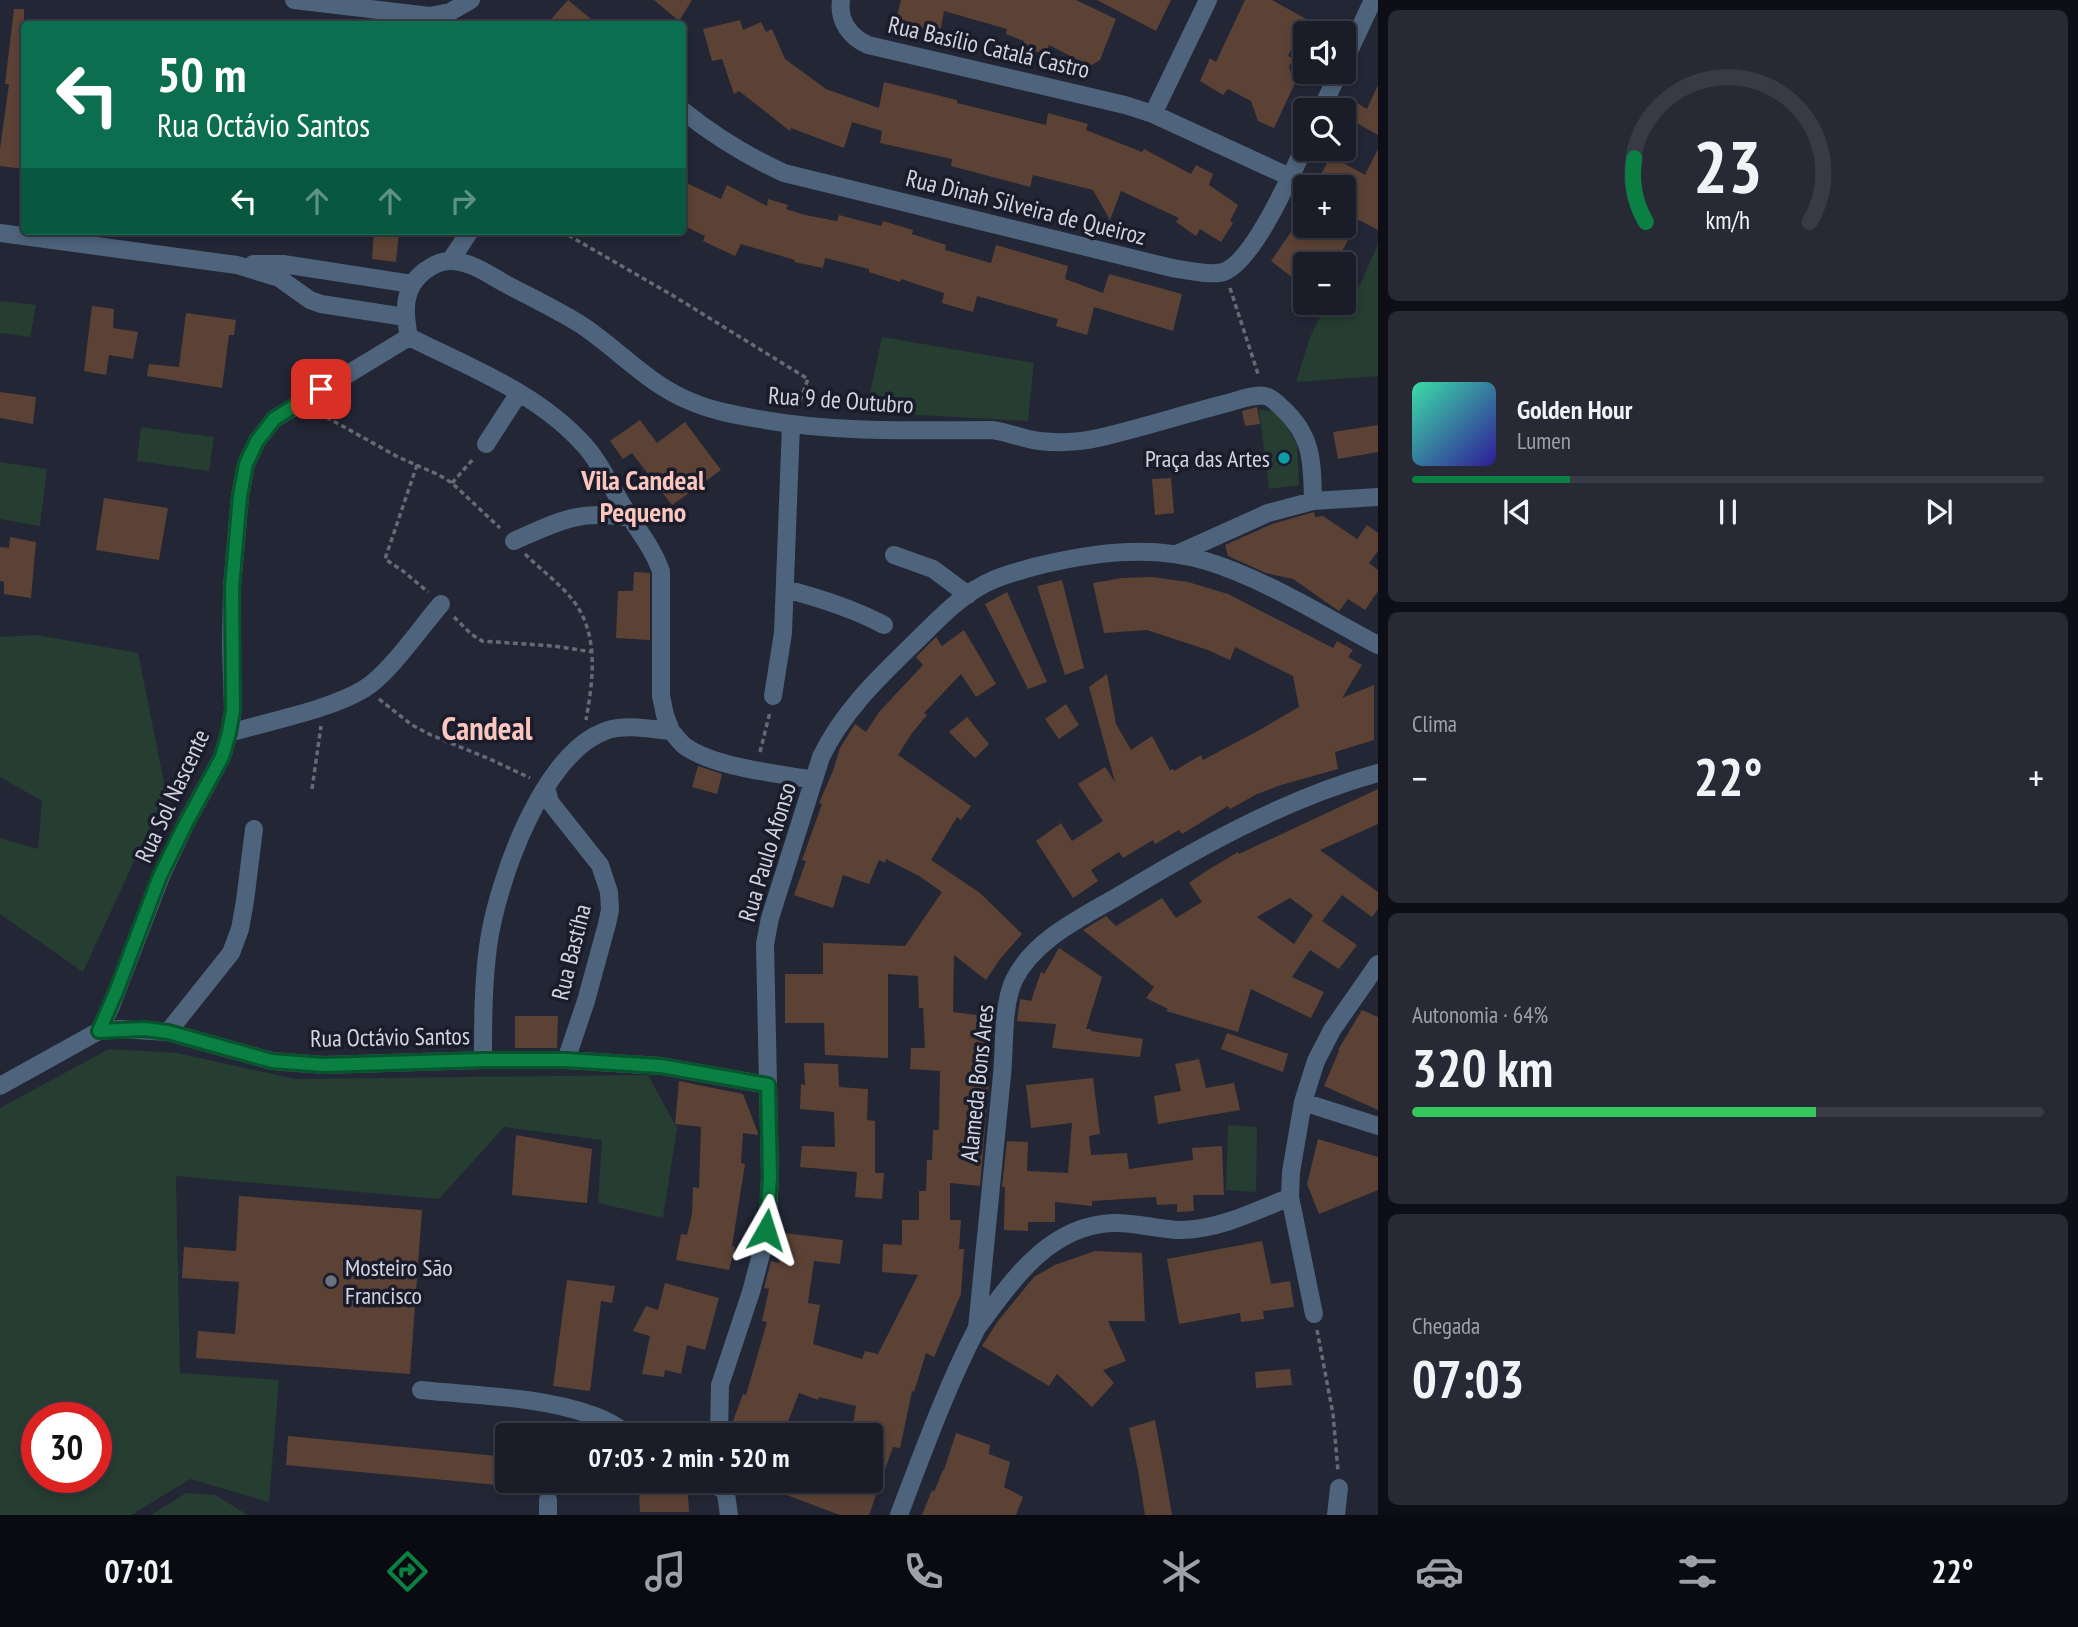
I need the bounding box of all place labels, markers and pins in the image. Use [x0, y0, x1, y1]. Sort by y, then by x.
pin [291, 359, 351, 419]
place label: Praça das Artes [1145, 443, 1270, 474]
marker: Praça das Artes [1276, 450, 1292, 466]
place label: Mosteiro São Francisco [345, 1252, 453, 1311]
marker: Mosteiro São Francisco [323, 1273, 339, 1289]

